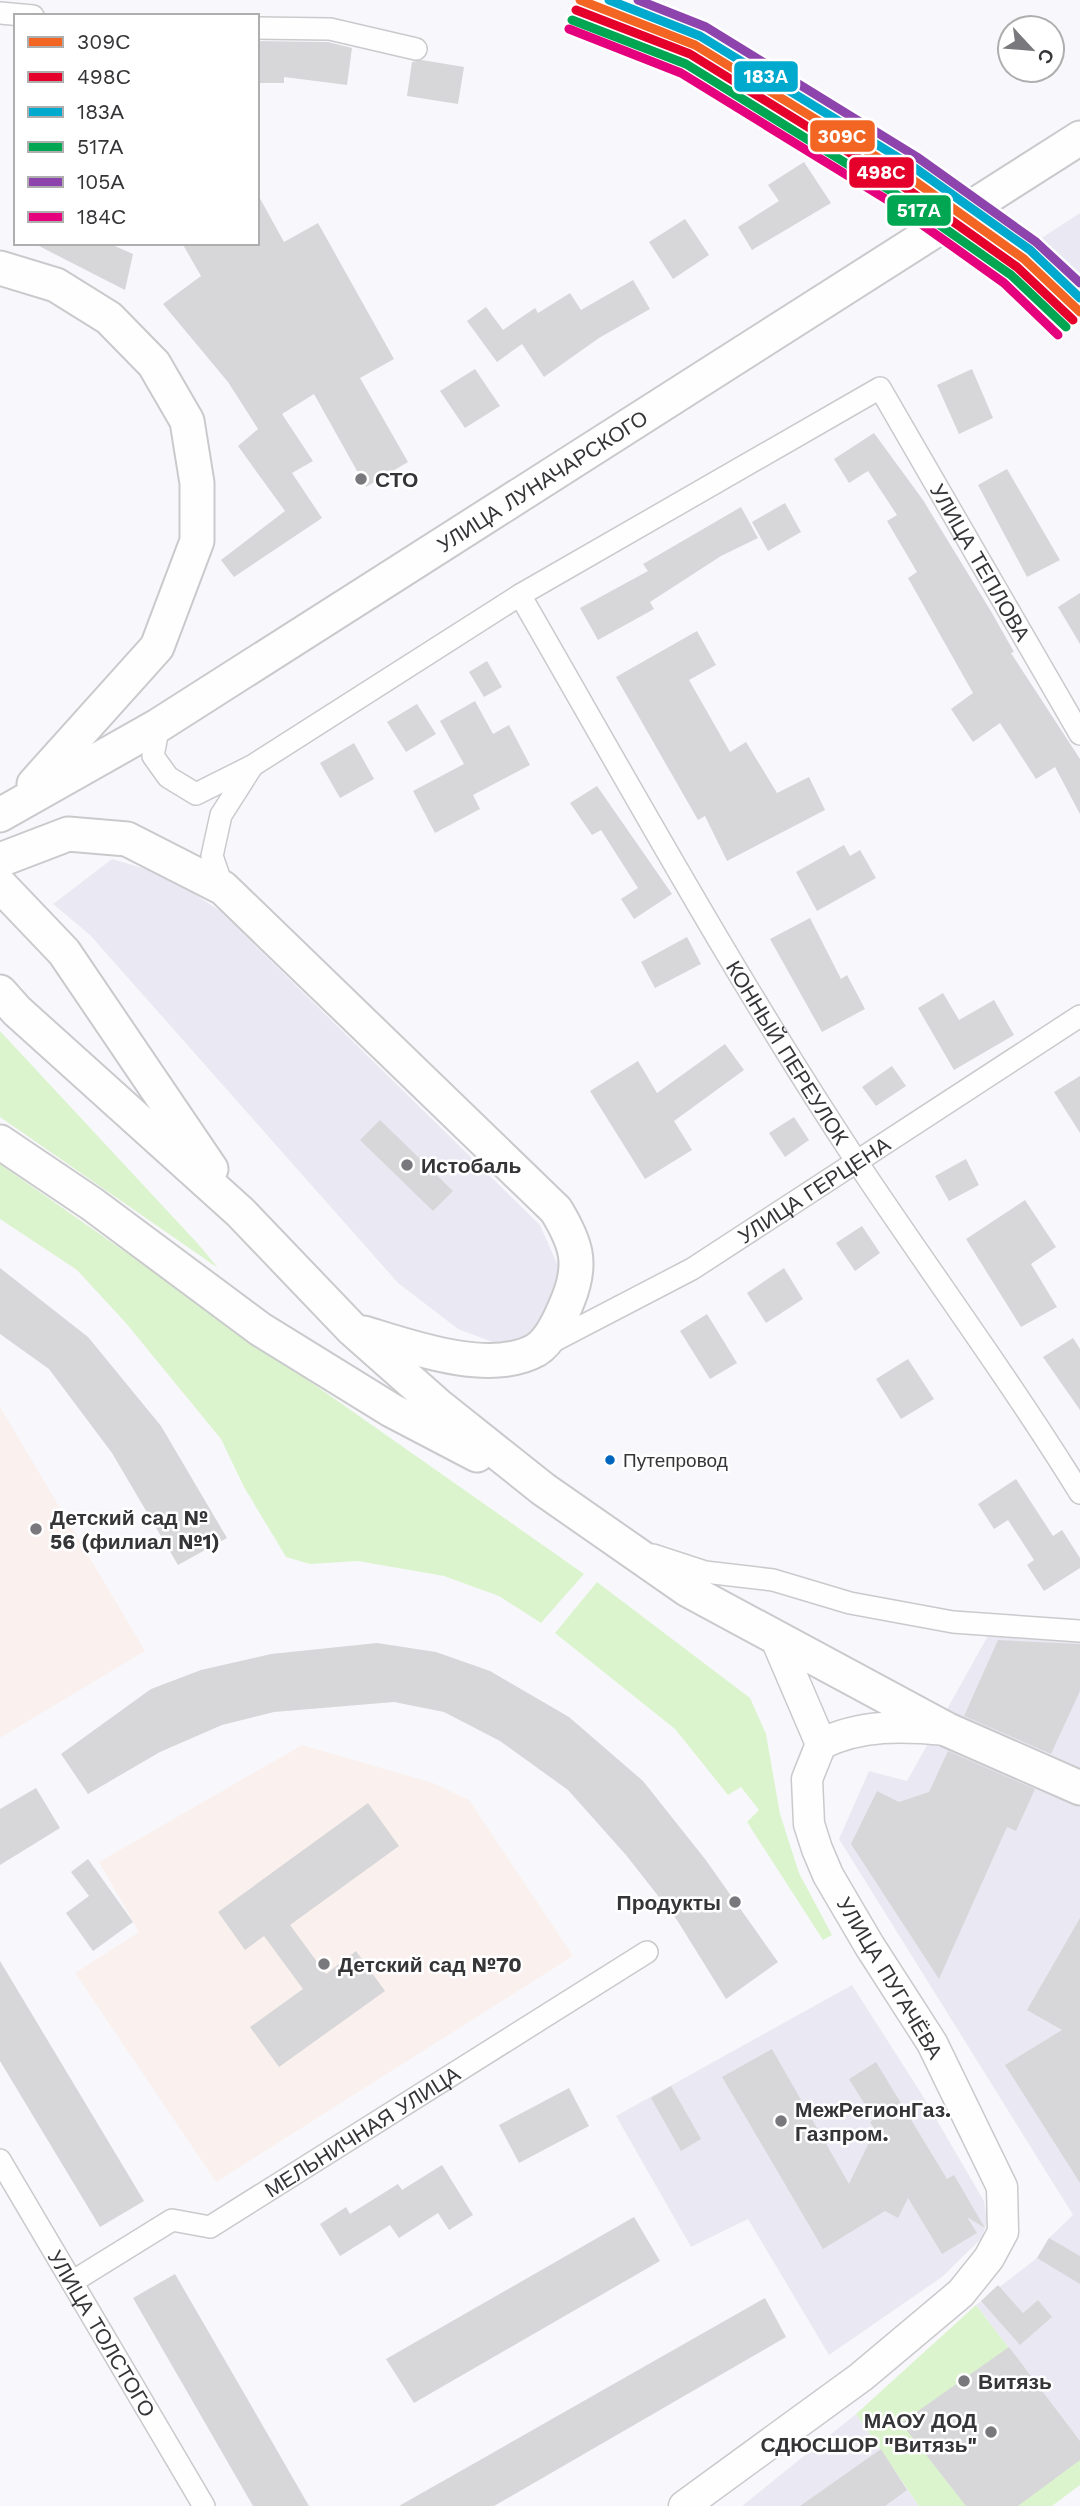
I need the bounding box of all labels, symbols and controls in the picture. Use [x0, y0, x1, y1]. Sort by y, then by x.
legend [14, 14, 259, 245]
north arrow [996, 14, 1066, 84]
text: 309С [77, 29, 130, 54]
text: С [1032, 45, 1059, 68]
line badge: 183А [733, 60, 799, 93]
text: 498С [77, 64, 131, 89]
text: 183А [744, 65, 789, 88]
text: 183А [77, 99, 124, 124]
line badge: 309С [809, 119, 876, 153]
text: 309С [818, 125, 867, 148]
text: 517А [77, 134, 123, 159]
line badge: 498С [848, 156, 915, 189]
text: 498С [856, 161, 906, 184]
text: 105А [77, 169, 124, 194]
line badge: 517А [886, 194, 952, 227]
text: 517А [897, 199, 942, 222]
text: 184С [77, 204, 126, 229]
street label: УЛИЦА ЛУНАЧАРСКОГО [432, 405, 652, 557]
place label: СТО [375, 467, 418, 492]
marker: СТО [353, 471, 369, 487]
street label: УЛИЦА ТЕПЛОВА [925, 479, 1036, 645]
street label: КОННЫЙ ПЕРЕУЛОК [721, 956, 855, 1150]
street label: УЛИЦА ГЕРЦЕНА [733, 1131, 895, 1248]
place label: Истобаль [421, 1153, 522, 1178]
marker: Истобаль [399, 1157, 415, 1173]
place label: Путепровод [623, 1449, 728, 1472]
marker: Путепровод [603, 1453, 617, 1467]
place label: Детский сад № 56 (филиал №1) [50, 1505, 220, 1554]
marker: Детский сад № 56 (филиал №1) [28, 1521, 44, 1537]
place label: Продукты [617, 1890, 721, 1915]
street label: УЛИЦА ПУГАЧЁВА [832, 1893, 948, 2063]
marker: Продукты [727, 1894, 743, 1910]
place label: Детский сад №70 [338, 1952, 522, 1977]
marker: Детский сад №70 [316, 1956, 332, 1972]
street label: МЕЛЬНИЧНАЯ УЛИЦА [260, 2061, 464, 2202]
place label: МежРегионГаз. Газпром. [795, 2097, 951, 2146]
marker: МежРегионГаз. Газпром. [773, 2113, 789, 2129]
street label: УЛИЦА ТОЛСТОГО [43, 2245, 161, 2421]
place label: Витязь [978, 2369, 1052, 2394]
marker: Витязь [956, 2373, 972, 2389]
place label: МАОУ ДОД СДЮСШОР "Витязь" [760, 2408, 977, 2457]
marker: МАОУ ДОД СДЮСШОР "Витязь" [983, 2424, 999, 2440]

